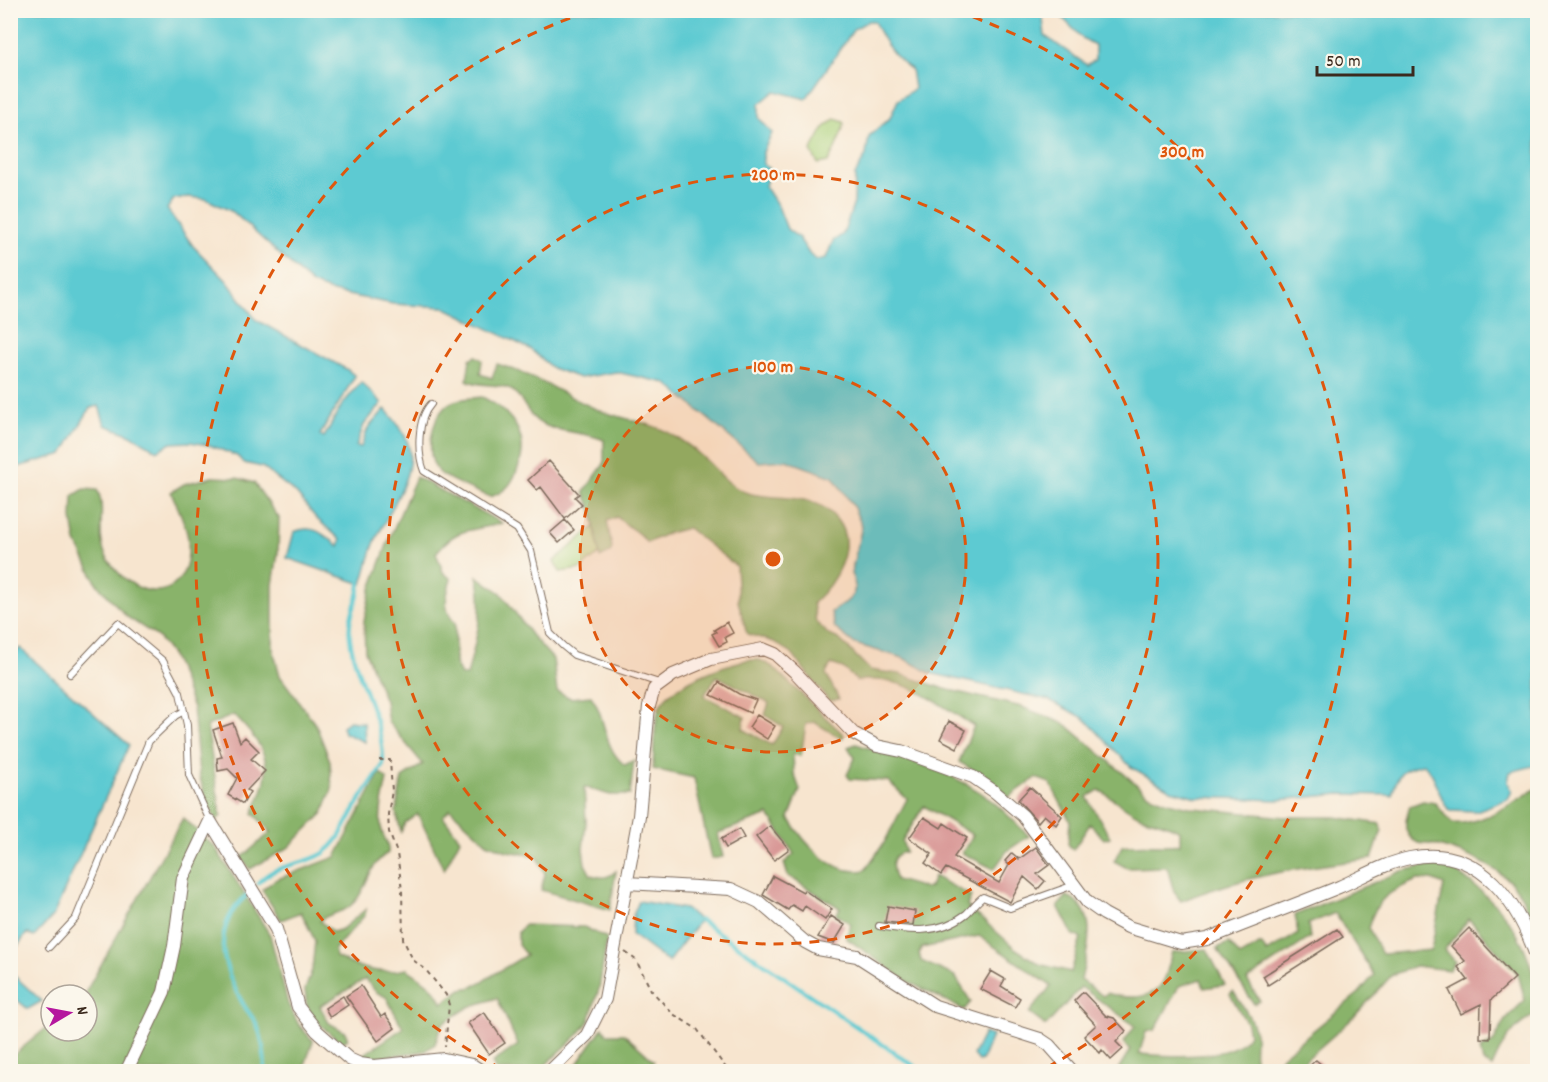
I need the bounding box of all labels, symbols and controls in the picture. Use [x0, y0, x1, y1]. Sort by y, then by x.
scale bar [1317, 39, 1413, 77]
text: 50 m [1326, 50, 1361, 75]
text: 300 m [1160, 141, 1204, 166]
text: 200 m [751, 164, 795, 189]
text: 100 m [753, 356, 793, 381]
centre of rings [763, 549, 783, 569]
north arrow [39, 983, 99, 1043]
text: N [69, 1005, 93, 1017]

